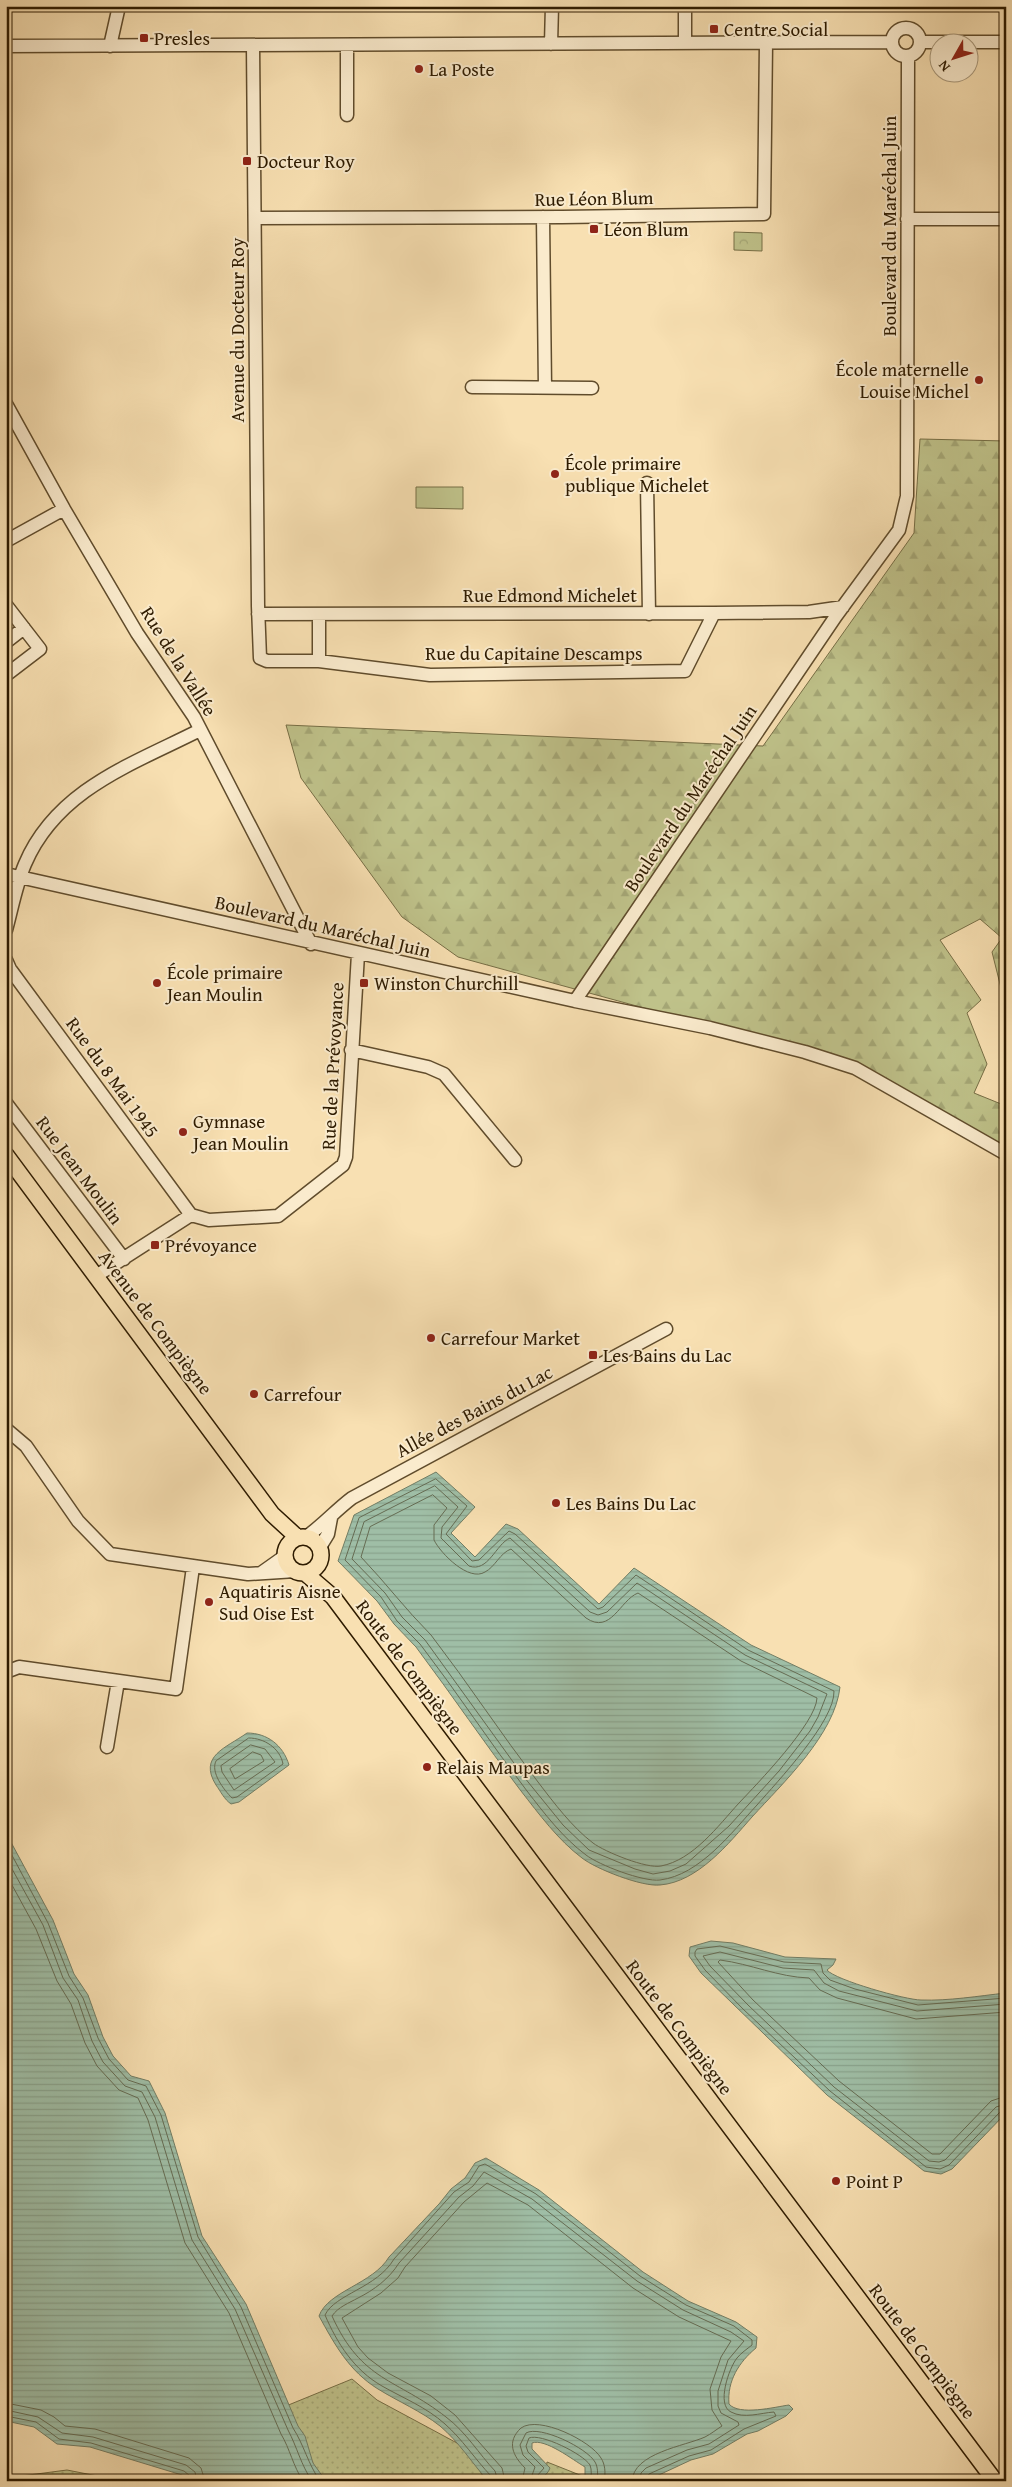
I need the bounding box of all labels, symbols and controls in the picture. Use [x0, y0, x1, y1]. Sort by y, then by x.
place label: Centre Social [724, 15, 828, 43]
marker: Centre Social [708, 23, 720, 35]
place label: Presles [154, 24, 210, 52]
marker: Presles [138, 32, 150, 44]
north arrow [930, 32, 980, 82]
place label: La Poste [429, 55, 495, 83]
text: N [933, 56, 955, 76]
marker: La Poste [413, 63, 425, 75]
street label: Boulevard du Maréchal Juin [875, 115, 903, 336]
place label: Docteur Roy [257, 147, 355, 175]
marker: Docteur Roy [241, 155, 253, 167]
street label: Rue Léon Blum [534, 183, 654, 213]
place label: Léon Blum [604, 215, 689, 243]
marker: Léon Blum [588, 223, 600, 235]
street label: Avenue du Docteur Roy [223, 237, 251, 422]
place label: École maternelle Louise Michel [836, 355, 969, 405]
marker: École maternelle Louise Michel [973, 374, 985, 386]
place label: École primaire publique Michelet [565, 449, 709, 499]
marker: École primaire publique Michelet [549, 468, 561, 480]
street label: Rue Edmond Michelet [463, 581, 637, 609]
street label: Rue de la Vallée [134, 601, 224, 721]
street label: Rue du Capitaine Descamps [425, 639, 643, 667]
street label: Boulevard du Maréchal Juin [617, 698, 763, 897]
street label: Boulevard du Maréchal Juin [212, 888, 434, 965]
place label: École primaire Jean Moulin [165, 958, 283, 1008]
place label: Winston Churchill [374, 969, 519, 997]
marker: École primaire Jean Moulin [151, 977, 163, 989]
marker: Winston Churchill [358, 977, 370, 989]
street label: Rue de la Prévoyance [314, 981, 350, 1151]
street label: Rue du 8 Mai 1945 [60, 1011, 166, 1143]
place label: Gymnase Jean Moulin [191, 1107, 289, 1157]
street label: Rue Jean Moulin [30, 1110, 130, 1231]
marker: Gymnase Jean Moulin [177, 1126, 189, 1138]
place label: Prévoyance [165, 1231, 257, 1259]
marker: Prévoyance [149, 1239, 161, 1251]
street label: Avenue de Compiègne [92, 1244, 220, 1400]
place label: Carrefour Market [441, 1324, 580, 1352]
marker: Carrefour Market [425, 1332, 437, 1344]
place label: Les Bains du Lac [603, 1341, 732, 1369]
marker: Les Bains du Lac [587, 1349, 599, 1361]
street label: Allée des Bains du Lac [391, 1358, 557, 1464]
place label: Carrefour [264, 1380, 342, 1408]
marker: Carrefour [248, 1388, 260, 1400]
place label: Les Bains Du Lac [566, 1489, 696, 1517]
marker: Les Bains Du Lac [550, 1497, 562, 1509]
place label: Aquatiris Aisne Sud Oise Est [219, 1577, 341, 1627]
street label: Route de Compiègne [350, 1593, 470, 1741]
marker: Aquatiris Aisne Sud Oise Est [203, 1596, 215, 1608]
place label: Relais Maupas [437, 1753, 550, 1781]
marker: Relais Maupas [421, 1761, 433, 1773]
street label: Route de Compiègne [620, 1953, 740, 2101]
place label: Point P [846, 2167, 903, 2195]
marker: Point P [830, 2175, 842, 2187]
street label: Route de Compiègne [863, 2277, 983, 2425]

